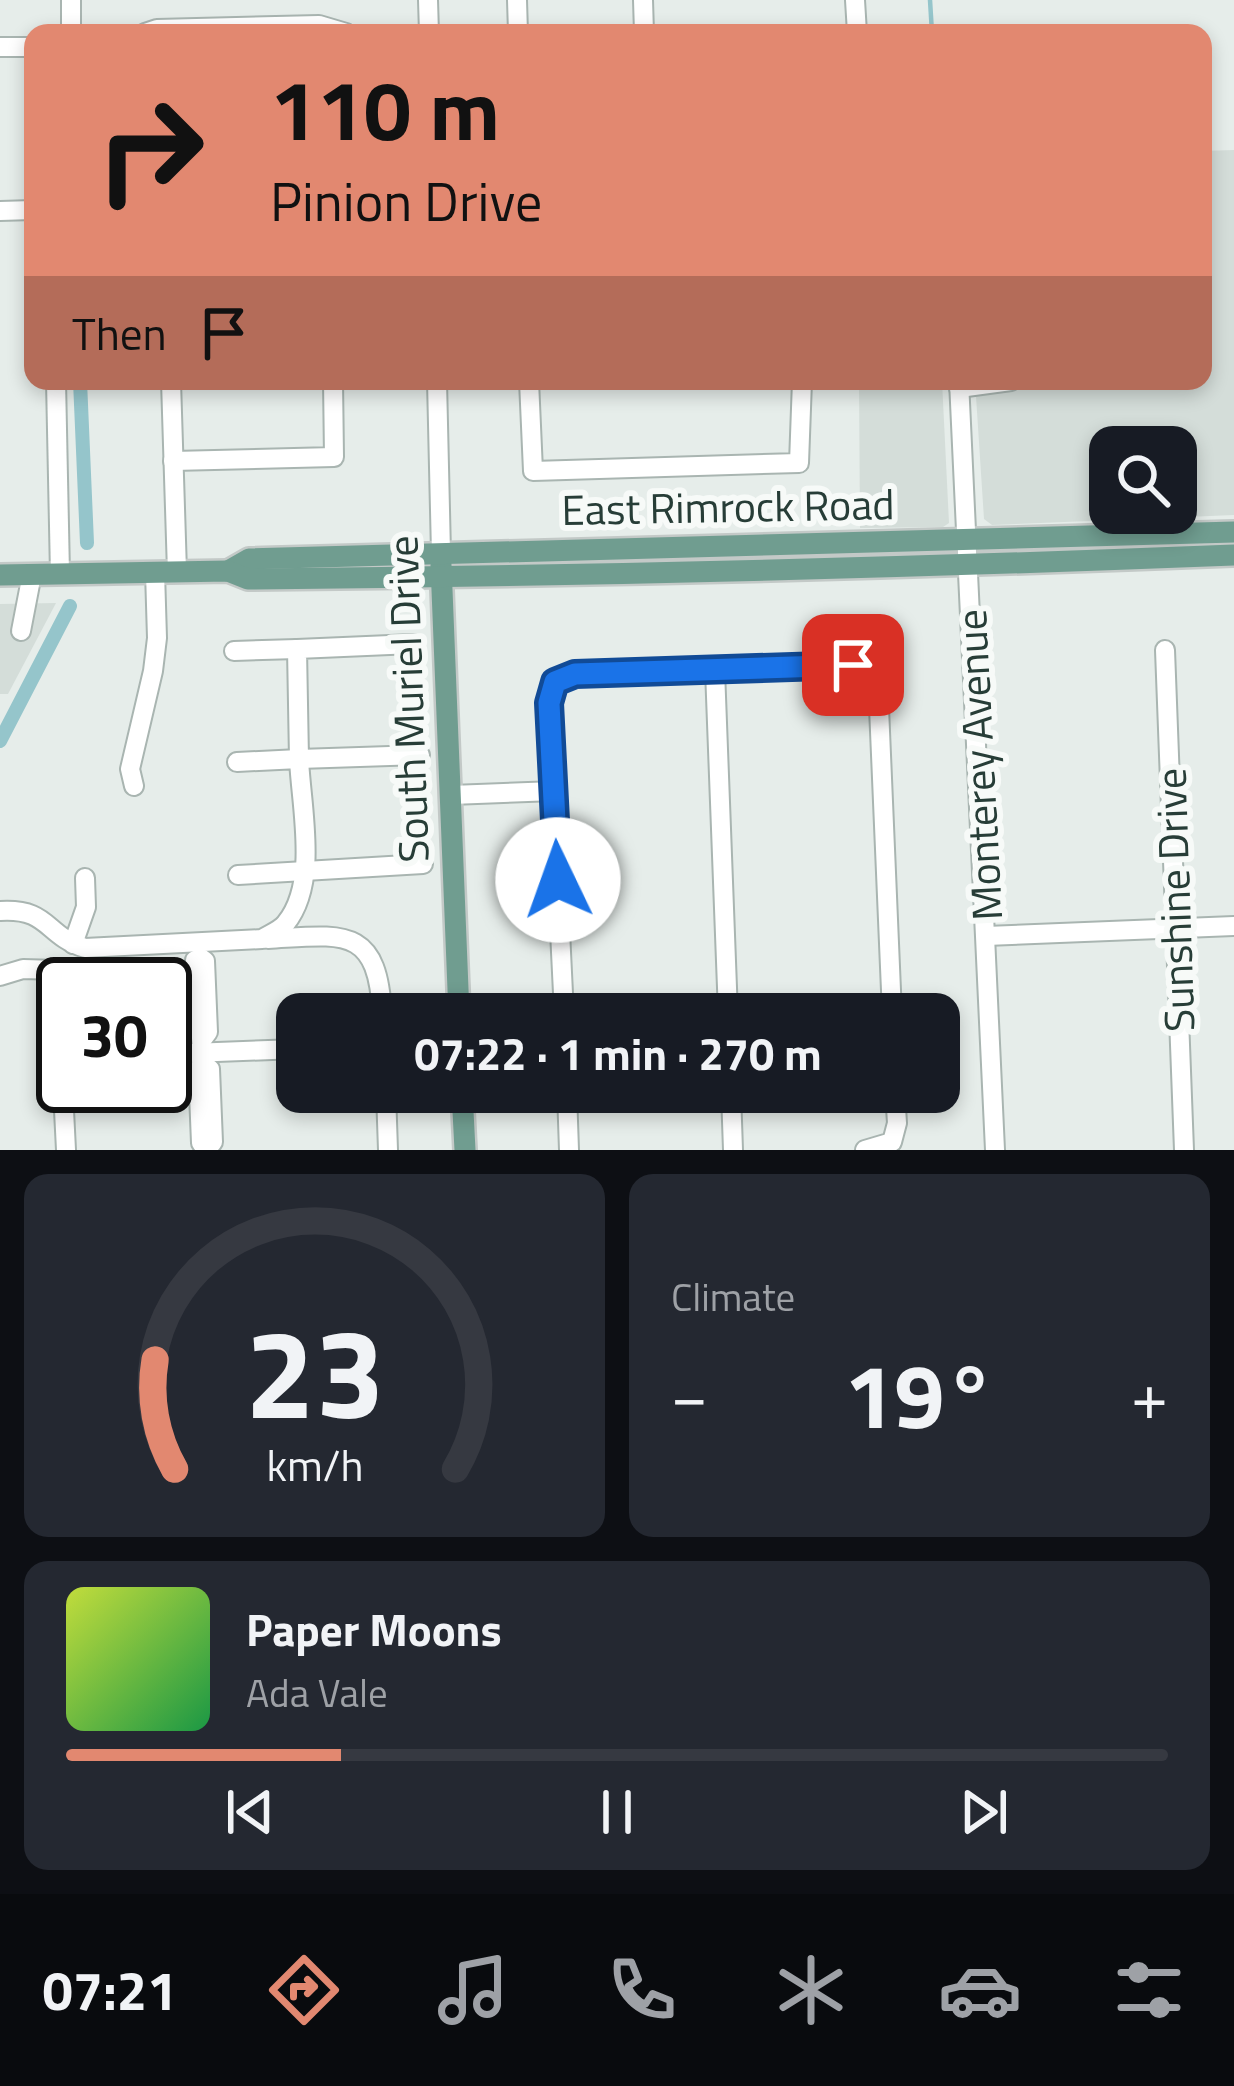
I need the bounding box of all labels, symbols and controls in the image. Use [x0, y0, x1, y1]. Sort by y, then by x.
text: 110 m [270, 45, 500, 173]
icon: right [72, 72, 228, 228]
text: Pinion Drive [270, 160, 542, 242]
text: Then [72, 299, 167, 367]
icon: arrive [191, 300, 257, 366]
map controls [1089, 426, 1197, 534]
button: search [1089, 426, 1197, 534]
street label: East Rimrock Road [561, 471, 895, 541]
street label: South Muriel Drive [369, 534, 445, 864]
street label: Monterey Avenue [938, 608, 1018, 922]
pin [802, 614, 904, 716]
icon: arrive [820, 632, 886, 698]
street label: Sunshine Drive [1137, 767, 1211, 1033]
position arrow [495, 817, 621, 943]
speed limit sign: 30 [36, 957, 192, 1113]
text: 07:22 · 1 min · 270 m [414, 1019, 822, 1087]
text: Climate [671, 1267, 795, 1326]
text: 23 [245, 1277, 384, 1466]
text: 19° [844, 1326, 995, 1463]
text: − [671, 1344, 708, 1445]
text: + [1131, 1344, 1168, 1445]
text: km/h [266, 1431, 363, 1497]
text: Paper Moons [246, 1595, 502, 1663]
text: Ada Vale [246, 1663, 388, 1722]
icon: previous [217, 1779, 283, 1845]
icon: pause [584, 1779, 650, 1845]
icon: next [951, 1779, 1017, 1845]
icon: directions [262, 1948, 346, 2032]
icon: music [431, 1948, 515, 2032]
icon: phone [600, 1948, 684, 2032]
icon: climate [769, 1948, 853, 2032]
icon: car [938, 1948, 1022, 2032]
icon: filters [1107, 1948, 1191, 2032]
text: 07:21 [43, 1949, 177, 2031]

